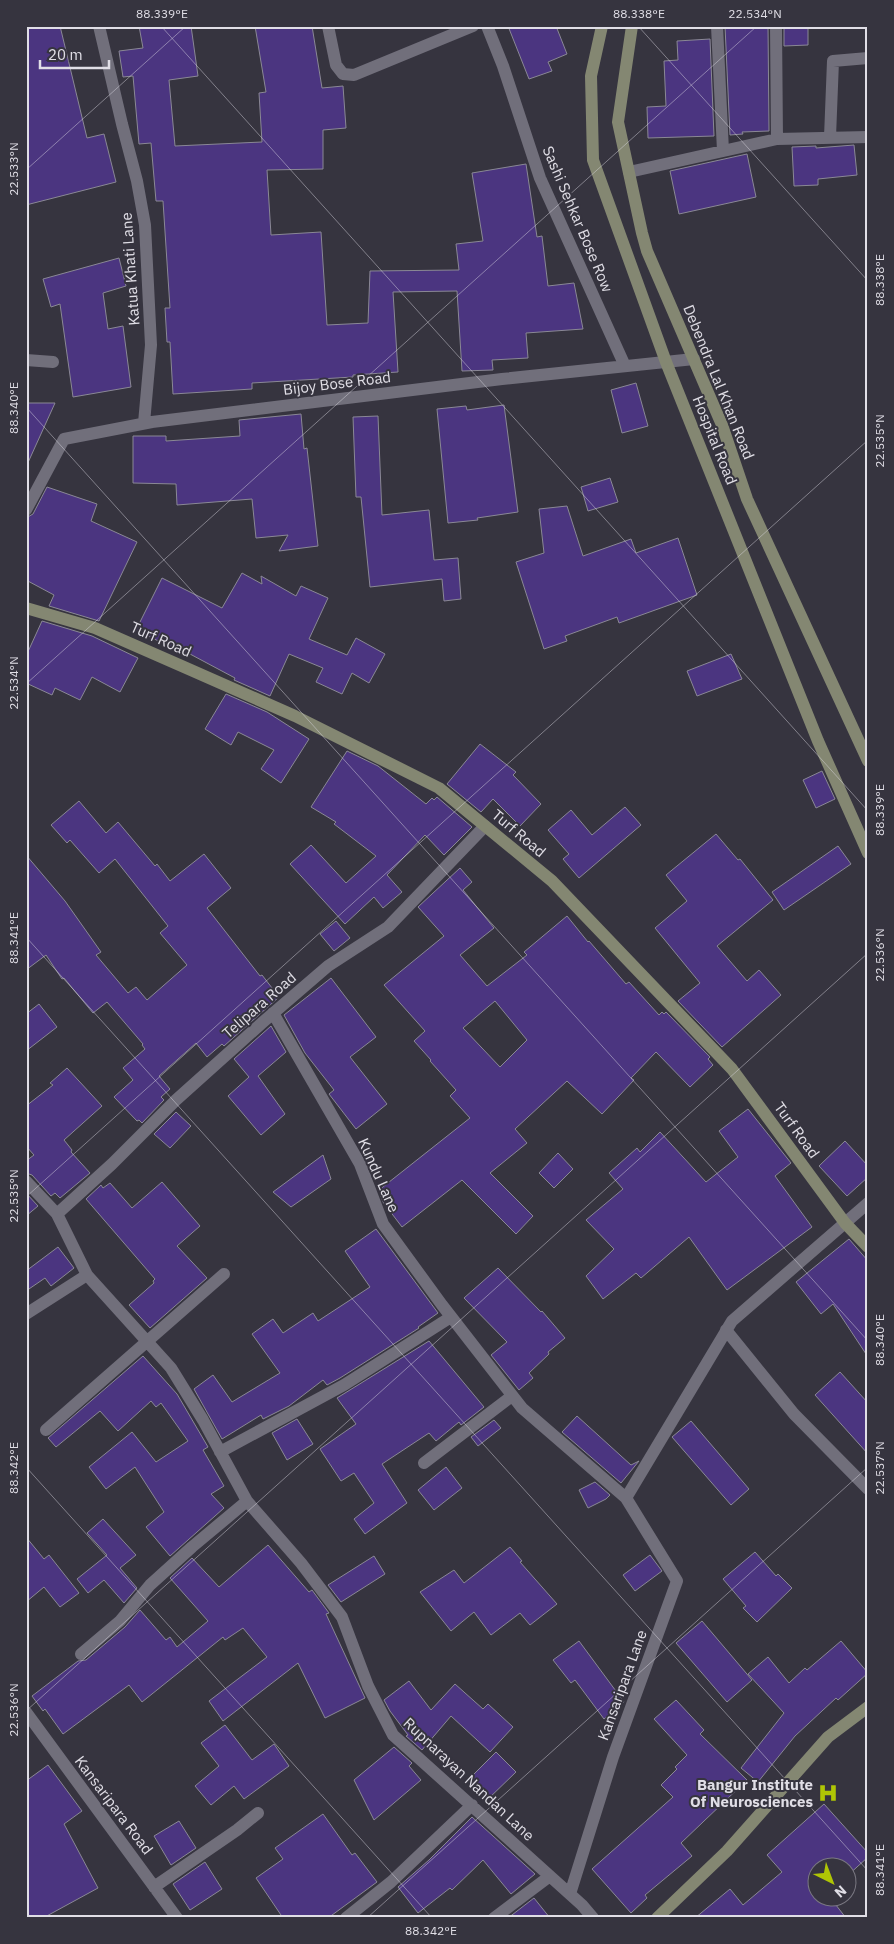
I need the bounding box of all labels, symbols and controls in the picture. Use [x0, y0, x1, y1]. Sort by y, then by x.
text: 88.339°E [136, 6, 188, 21]
text: 88.338°E [613, 6, 665, 21]
text: 22.534°N [728, 6, 782, 21]
scale bar [40, 38, 109, 70]
text: 20 m [48, 45, 83, 64]
text: 22.533°N [6, 142, 21, 196]
street label: Sashi Sehkar Bose Row [539, 143, 618, 295]
street label: Katua Khati Lane [117, 212, 143, 326]
text: 88.338°E [872, 254, 887, 306]
street label: Debendra Lal Khan Road [679, 302, 759, 462]
street label: Bijoy Bose Road [282, 367, 392, 399]
text: 88.340°E [6, 382, 21, 434]
street label: Hospital Road [689, 393, 741, 487]
text: 22.535°N [872, 414, 887, 468]
street label: Turf Road [128, 617, 194, 661]
text: 22.534°N [6, 656, 21, 710]
text: 88.339°E [872, 784, 887, 836]
street label: Turf Road [488, 805, 550, 861]
text: 88.341°E [6, 912, 21, 964]
text: 22.536°N [872, 928, 887, 982]
street label: Telipara Road [218, 968, 300, 1042]
street label: Turf Road [770, 1098, 824, 1162]
street label: Kundu Lane [354, 1135, 404, 1215]
text: 22.535°N [6, 1169, 21, 1223]
text: 88.340°E [872, 1314, 887, 1366]
text: 22.537°N [872, 1441, 887, 1495]
text: 88.342°E [6, 1442, 21, 1494]
street label: Kansaripara Lane [593, 1627, 651, 1743]
text: 22.536°N [6, 1683, 21, 1737]
street label: Rupnarayan Nandan Lane [400, 1713, 538, 1845]
street label: Kansaripara Road [71, 1752, 157, 1858]
place label: Bangur Institute Of Neurosciences [690, 1775, 813, 1811]
hospital icon: Bangur Institute Of Neurosciences [817, 1782, 839, 1804]
text: 88.341°E [872, 1844, 887, 1896]
north arrow [806, 1856, 856, 1906]
text: N [831, 1882, 850, 1902]
text: 88.342°E [405, 1923, 457, 1938]

